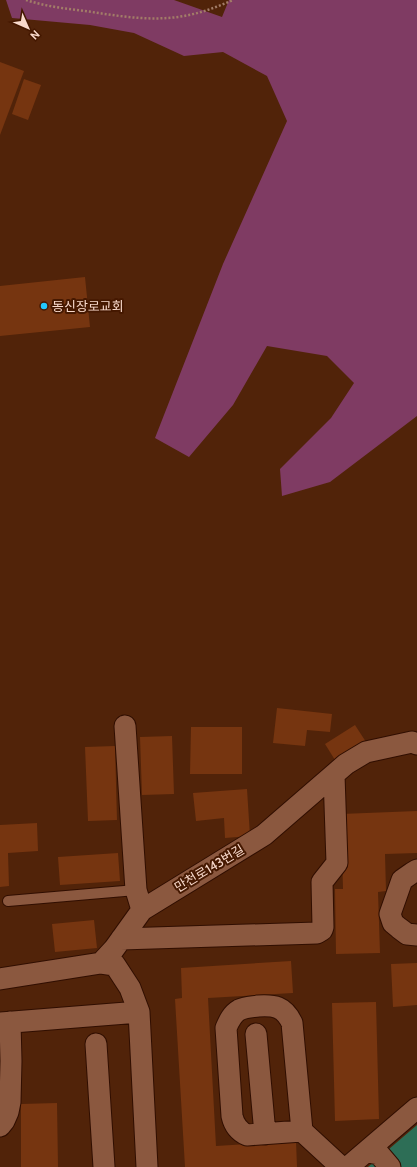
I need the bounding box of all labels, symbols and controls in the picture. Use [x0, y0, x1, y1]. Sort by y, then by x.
north arrow [8, 8, 48, 48]
text: N [27, 27, 43, 43]
place label: 동신장로교회 [52, 298, 124, 314]
marker: 동신장로교회 [39, 301, 49, 311]
street label: 만천로143번길 [171, 841, 247, 895]

